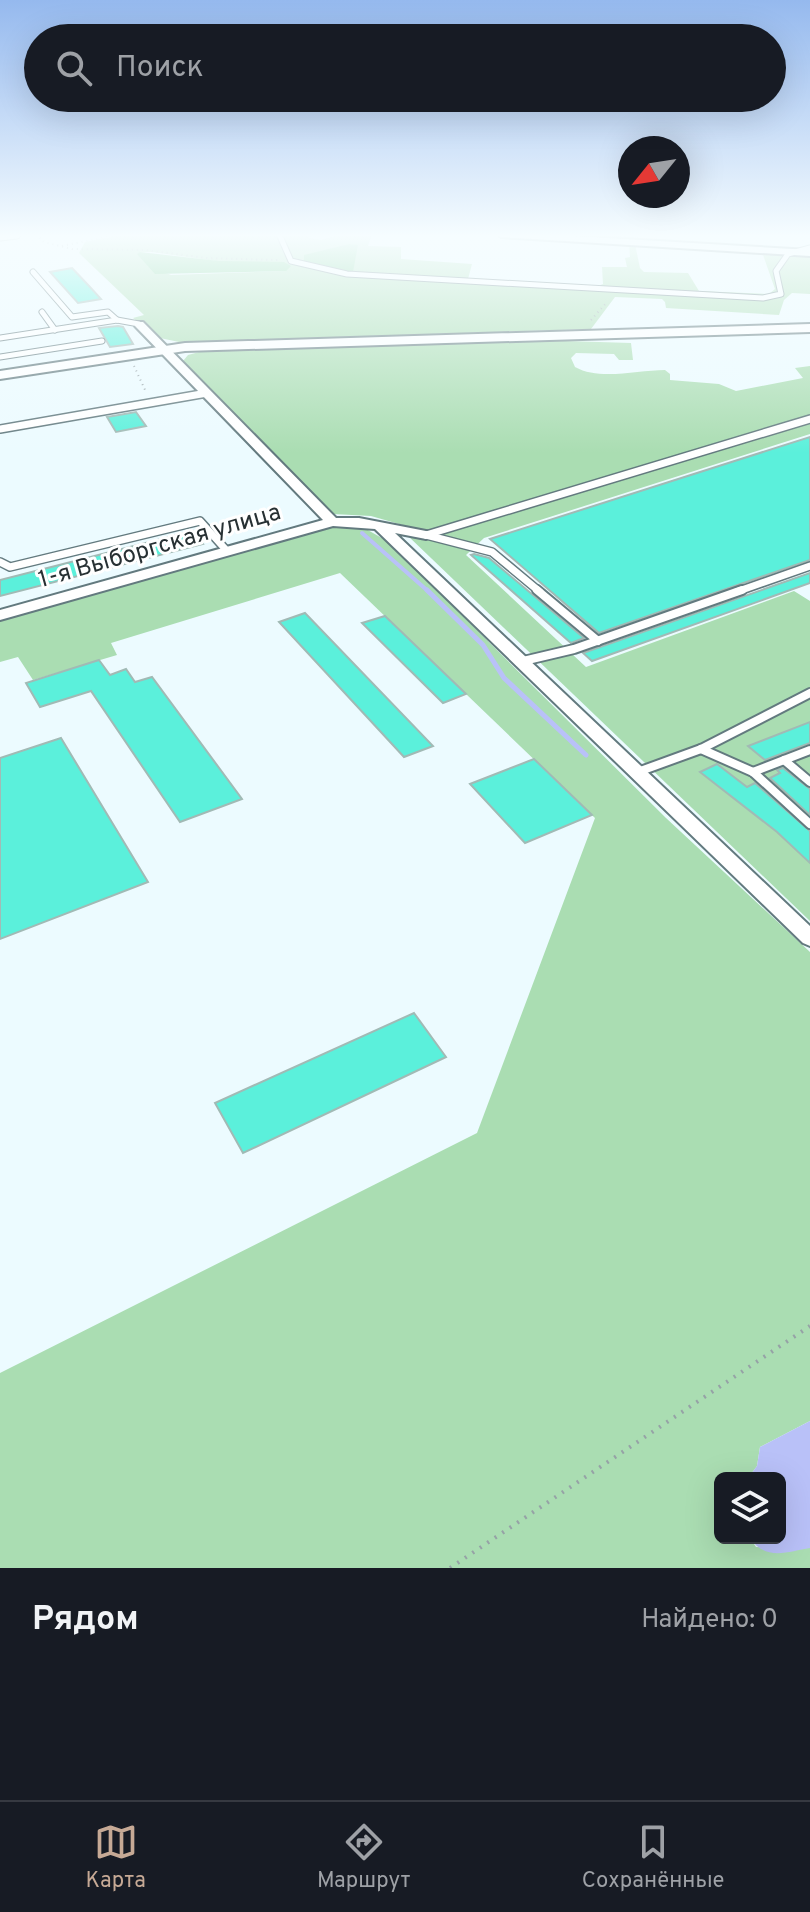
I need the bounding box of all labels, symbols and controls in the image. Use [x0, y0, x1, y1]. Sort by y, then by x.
search box [24, 24, 786, 112]
icon: search [52, 46, 96, 90]
text: Поиск [116, 50, 204, 87]
north arrow [618, 136, 690, 208]
street label: 1-я Выборгская улица [35, 498, 285, 596]
map controls [714, 1472, 786, 1544]
button: layers [714, 1472, 786, 1544]
text: Рядом [32, 1599, 139, 1642]
text: Найдено: 0 [641, 1604, 778, 1637]
tab: Карта [86, 1820, 146, 1895]
tab: Маршрут [317, 1820, 411, 1895]
tab: Сохранённые [582, 1820, 724, 1895]

